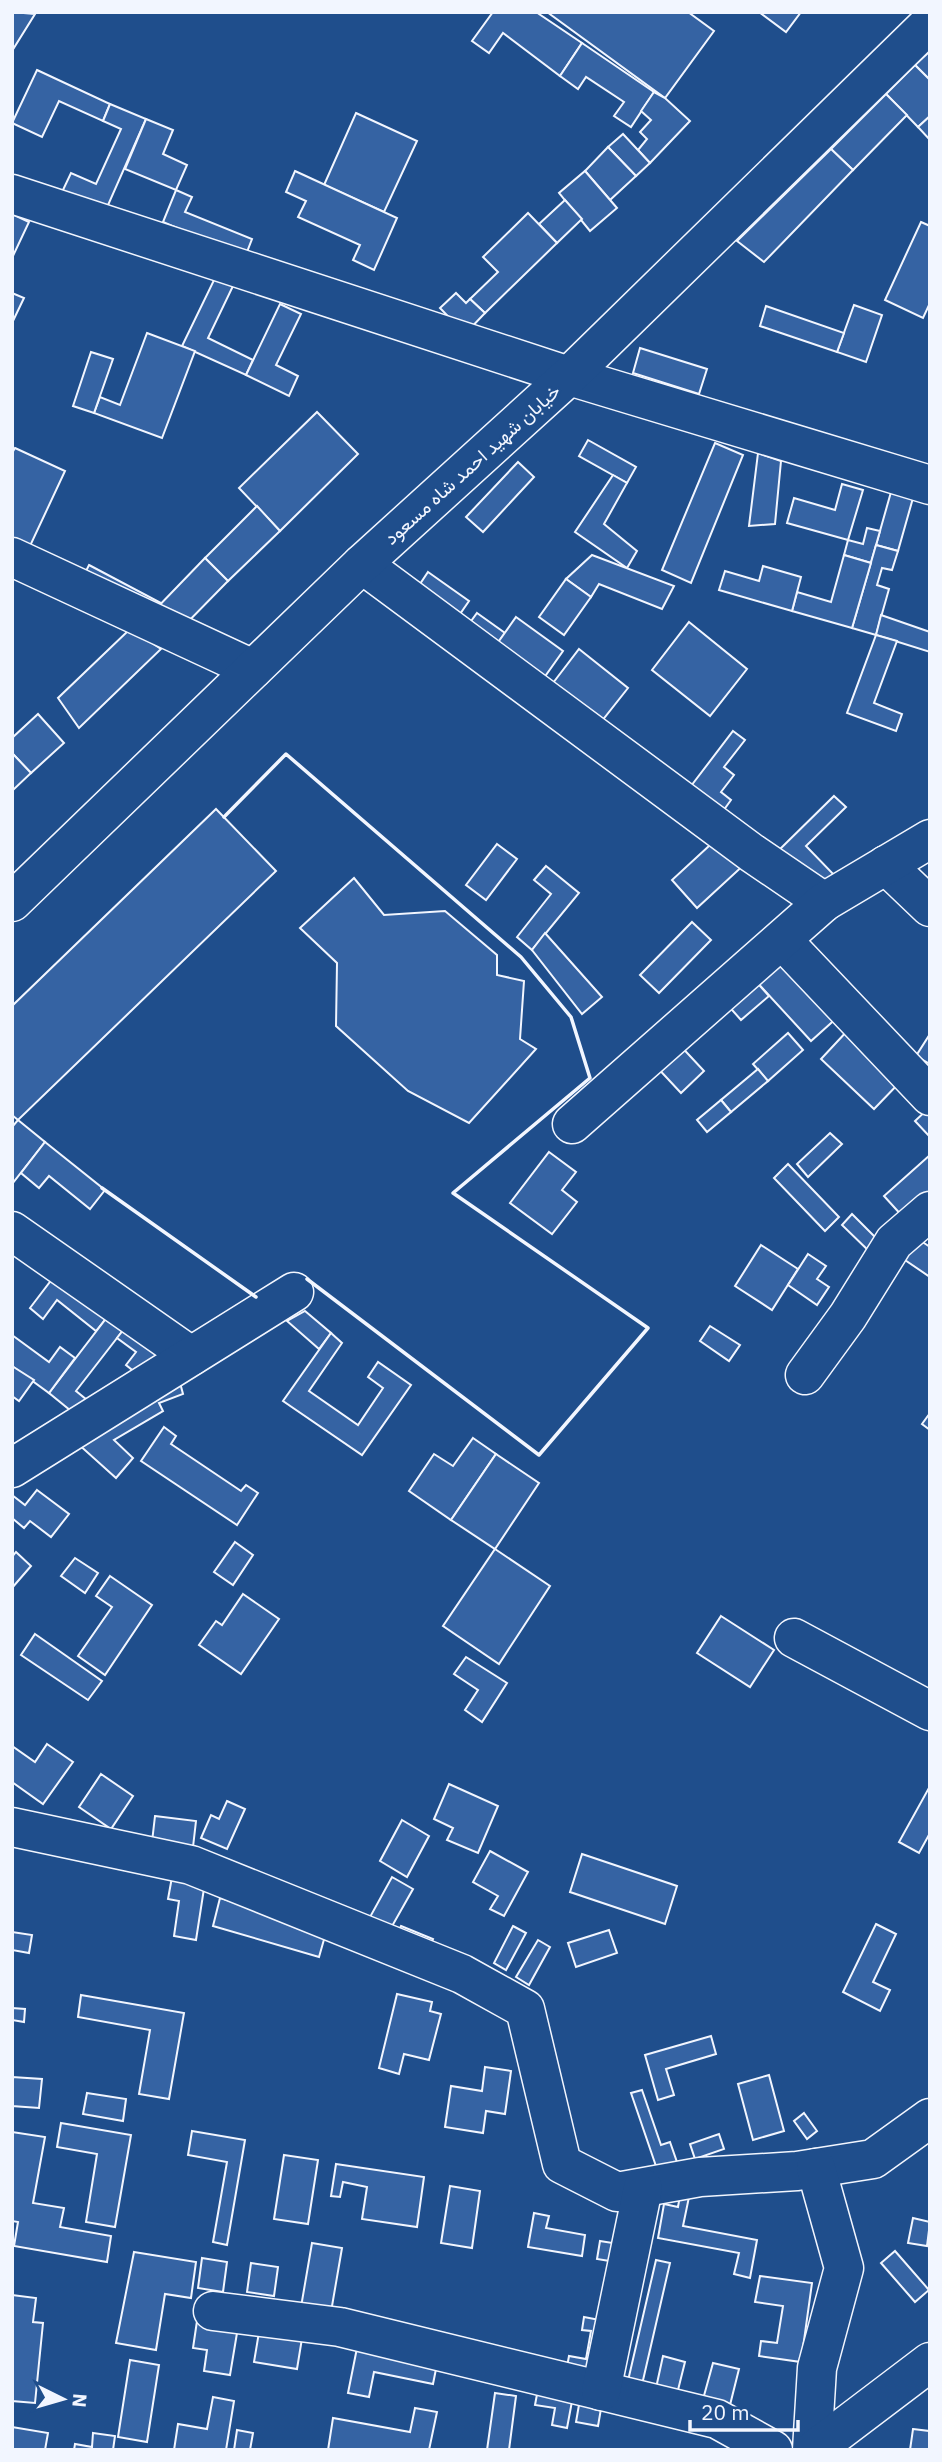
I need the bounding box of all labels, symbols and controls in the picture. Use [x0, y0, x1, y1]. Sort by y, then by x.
street label: خیابان شهید احمد شاه مسعود [379, 378, 565, 550]
north arrow [28, 2364, 98, 2434]
scale bar [690, 2388, 799, 2432]
text: N [67, 2393, 92, 2408]
text: 20 m [701, 2398, 750, 2426]

